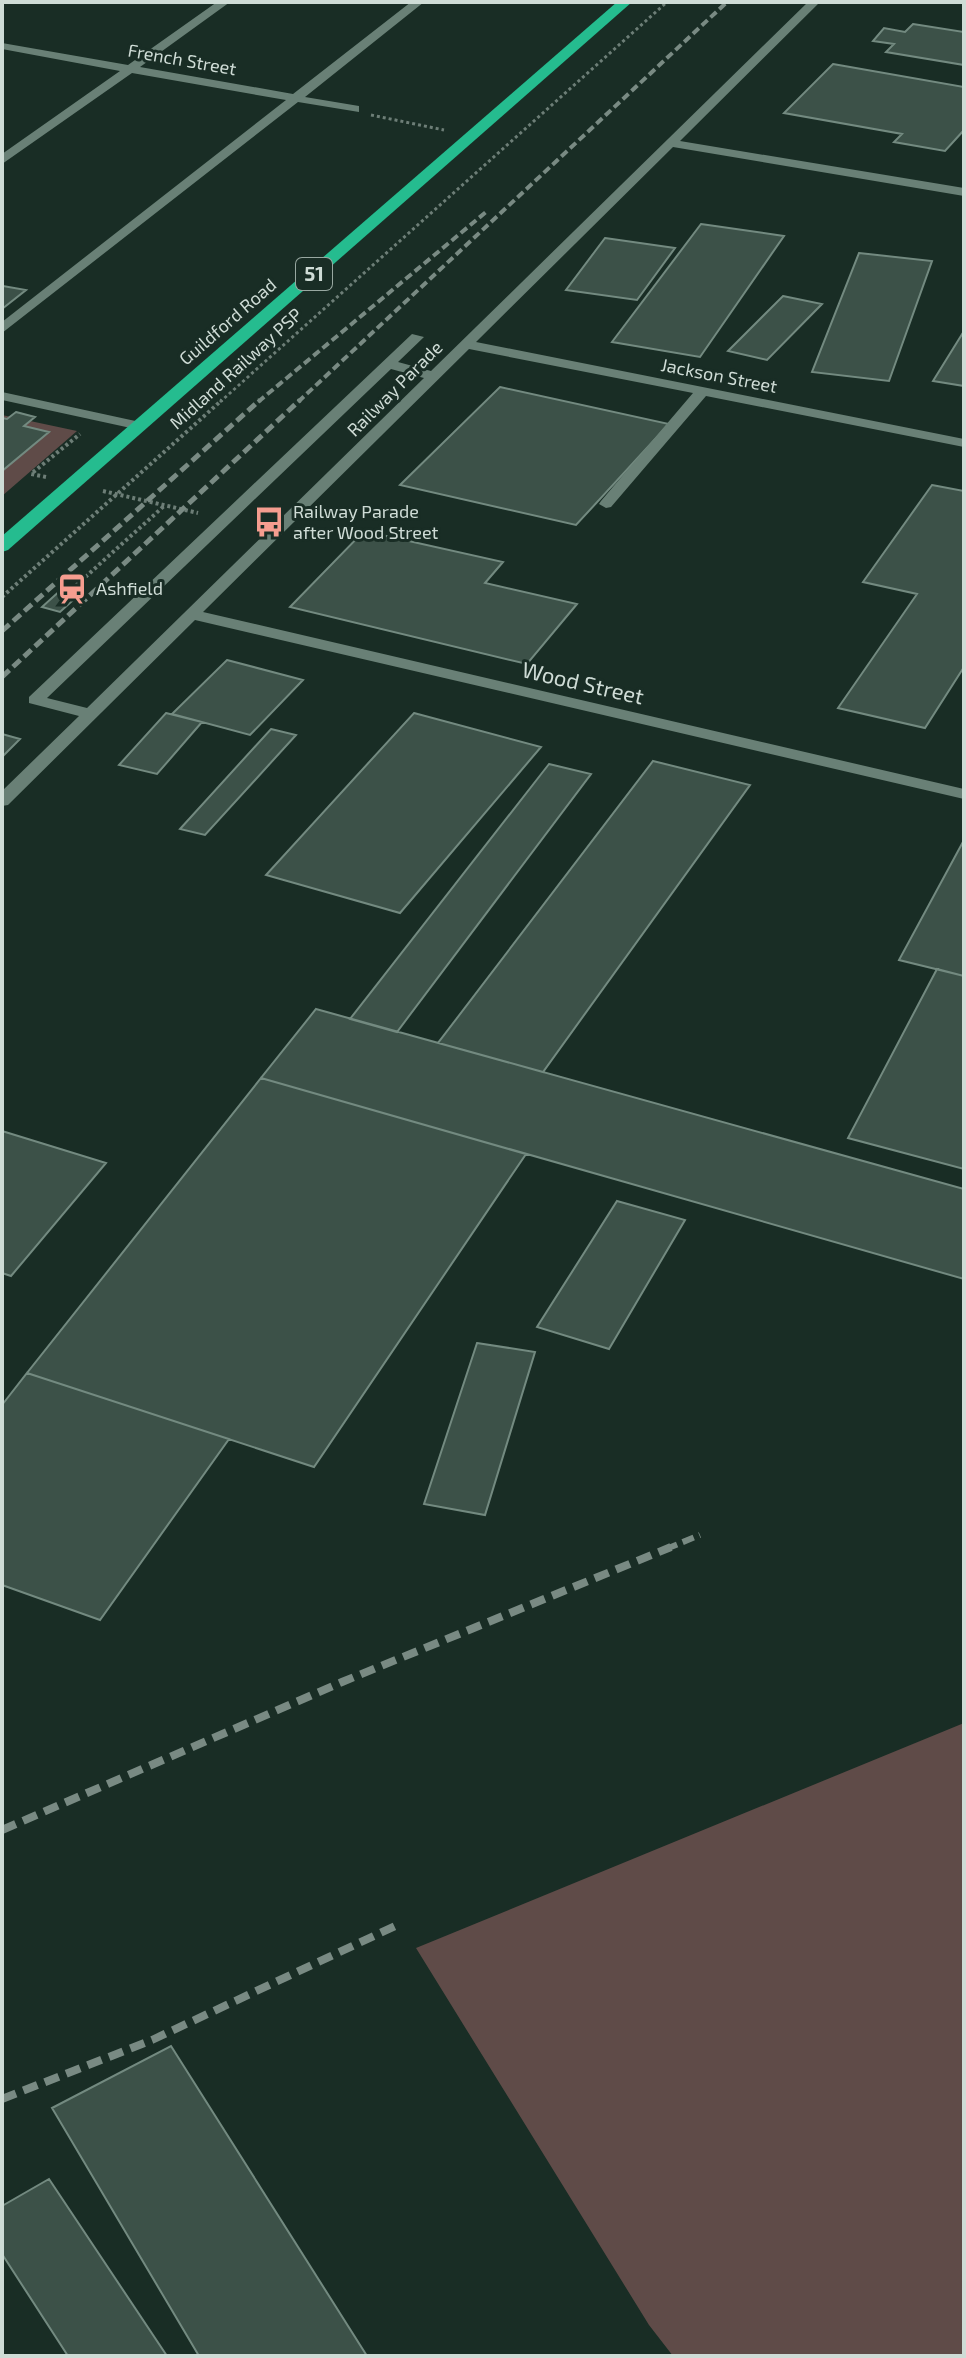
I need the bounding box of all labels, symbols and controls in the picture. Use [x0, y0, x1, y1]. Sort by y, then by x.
street label: French Street [126, 39, 238, 79]
road number: 51 [296, 258, 332, 290]
street label: Guildford Road [174, 273, 280, 369]
street label: Midland Railway PSP [165, 303, 306, 433]
street label: Railway Parade [342, 336, 447, 441]
street label: Jackson Street [659, 353, 779, 397]
place label: Railway Parade after Wood Street [293, 500, 439, 543]
bus stop icon: Railway Parade after Wood Street [252, 505, 286, 539]
station icon: Ashfield [55, 572, 89, 606]
place label: Ashfield [96, 577, 163, 599]
street label: Wood Street [520, 655, 647, 709]

